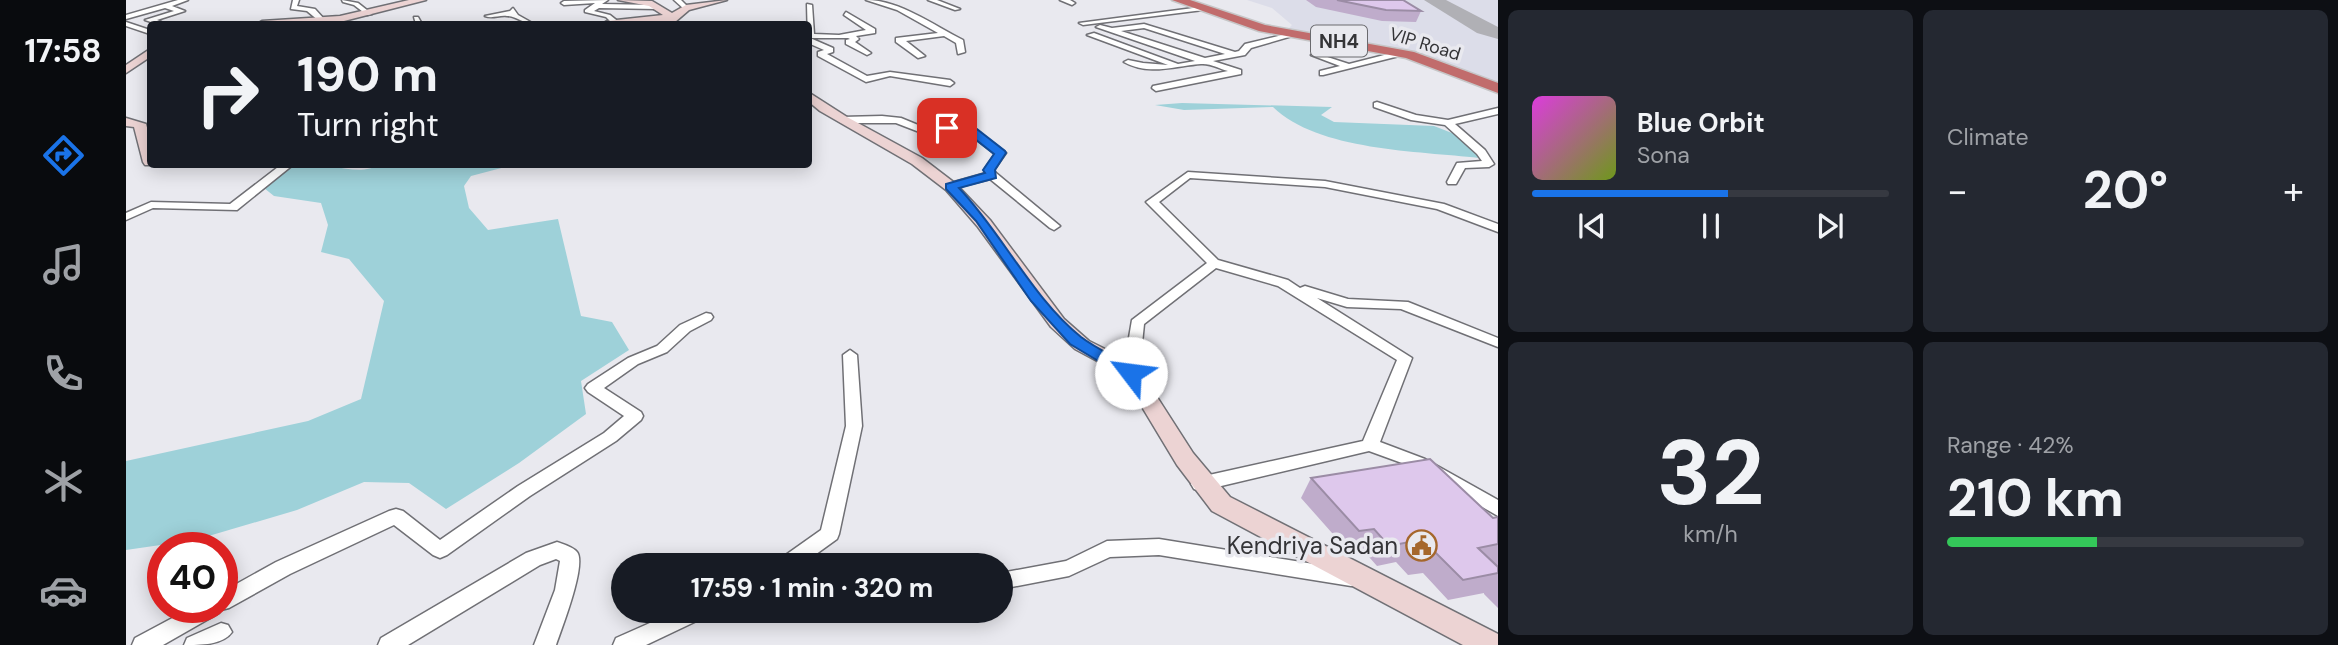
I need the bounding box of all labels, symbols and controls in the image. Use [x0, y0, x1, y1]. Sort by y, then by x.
street label: VIP Road [1386, 22, 1464, 66]
road number: NH4 [1311, 25, 1367, 56]
text: 17:58 [24, 30, 102, 72]
text: 190 m [297, 42, 438, 106]
icon: right [182, 49, 273, 140]
pin [917, 98, 977, 158]
text: Turn right [297, 104, 439, 146]
text: Blue Orbit [1637, 106, 1765, 140]
icon: arrive [928, 109, 966, 147]
text: Climate [1947, 122, 2029, 152]
icon: directions [39, 131, 88, 180]
text: Sona [1637, 140, 1690, 170]
text: 20° [2083, 156, 2168, 224]
text: − [1947, 166, 1968, 216]
text: + [2283, 166, 2304, 216]
icon: previous [1573, 207, 1611, 245]
icon: pause [1692, 207, 1730, 245]
icon: next [1811, 207, 1849, 245]
icon: music [39, 240, 88, 289]
position arrow [1094, 336, 1168, 410]
icon: phone [39, 349, 88, 398]
text: 32 [1657, 414, 1764, 532]
text: Range · 42% [1947, 430, 2074, 460]
icon: climate [39, 457, 88, 506]
text: 210 km [1947, 464, 2124, 532]
text: km/h [1683, 519, 1738, 549]
public building icon: Kendriya Sadan [1404, 529, 1438, 563]
place label: Kendriya Sadan [1227, 530, 1398, 561]
speed limit sign: 40 [147, 532, 238, 623]
icon: car [39, 566, 88, 615]
text: 17:59 · 1 min · 320 m [691, 571, 933, 605]

